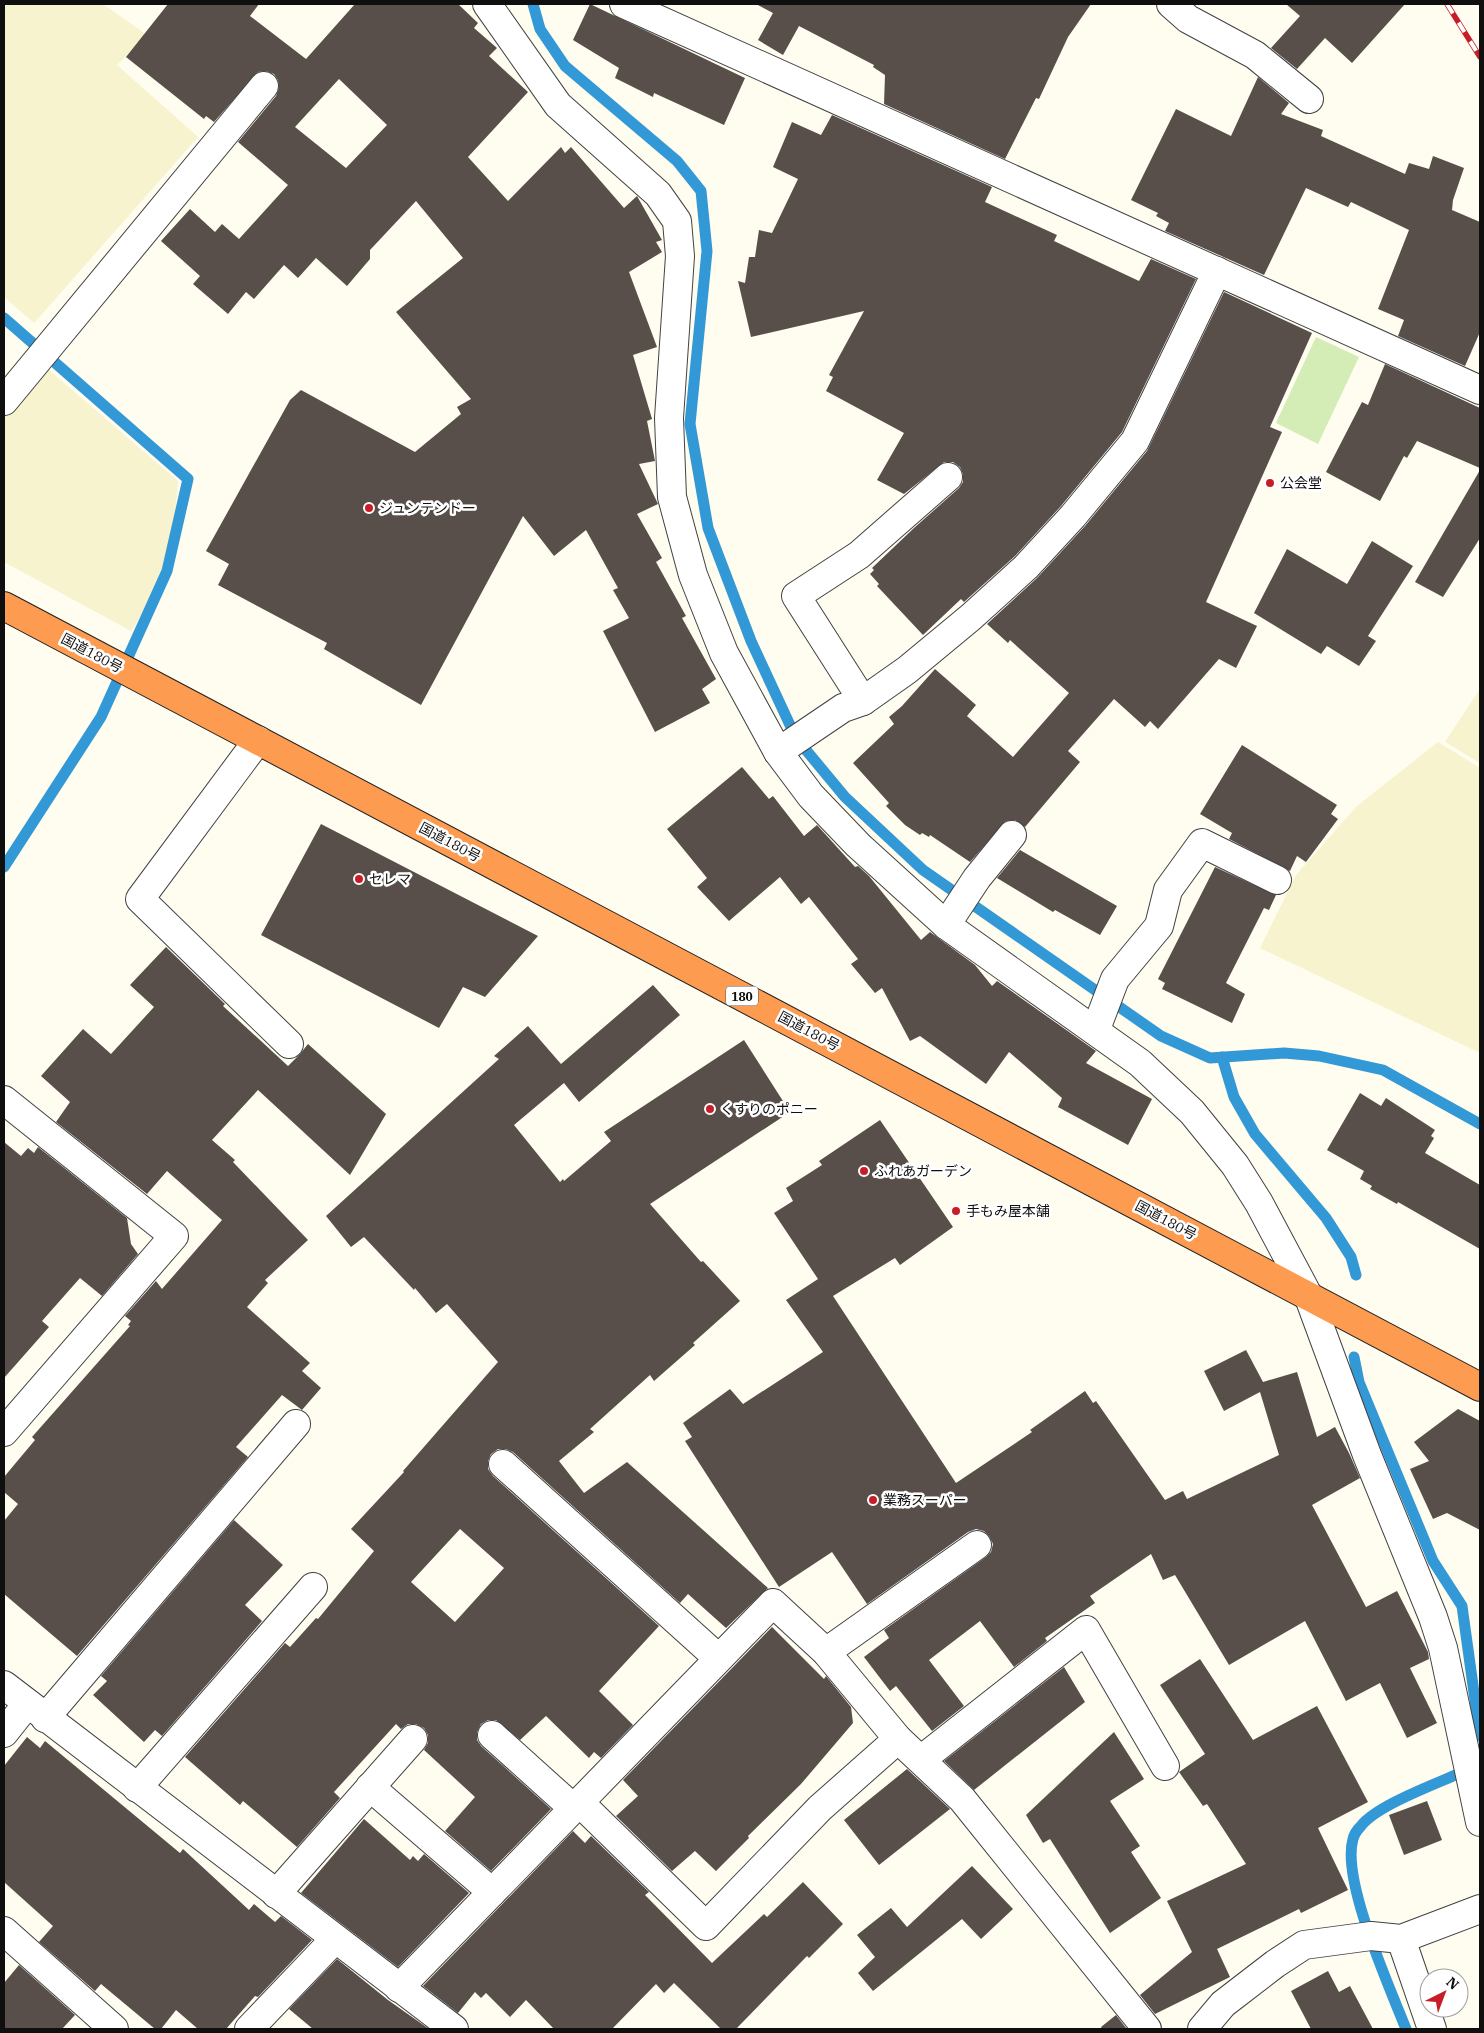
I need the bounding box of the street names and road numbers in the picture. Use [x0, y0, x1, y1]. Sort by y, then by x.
street label: 国道180号 [58, 629, 126, 677]
street label: 国道180号 [416, 818, 484, 866]
road number: 180 [726, 986, 758, 1006]
street label: 国道180号 [775, 1007, 843, 1055]
street label: 国道180号 [1132, 1196, 1200, 1244]

